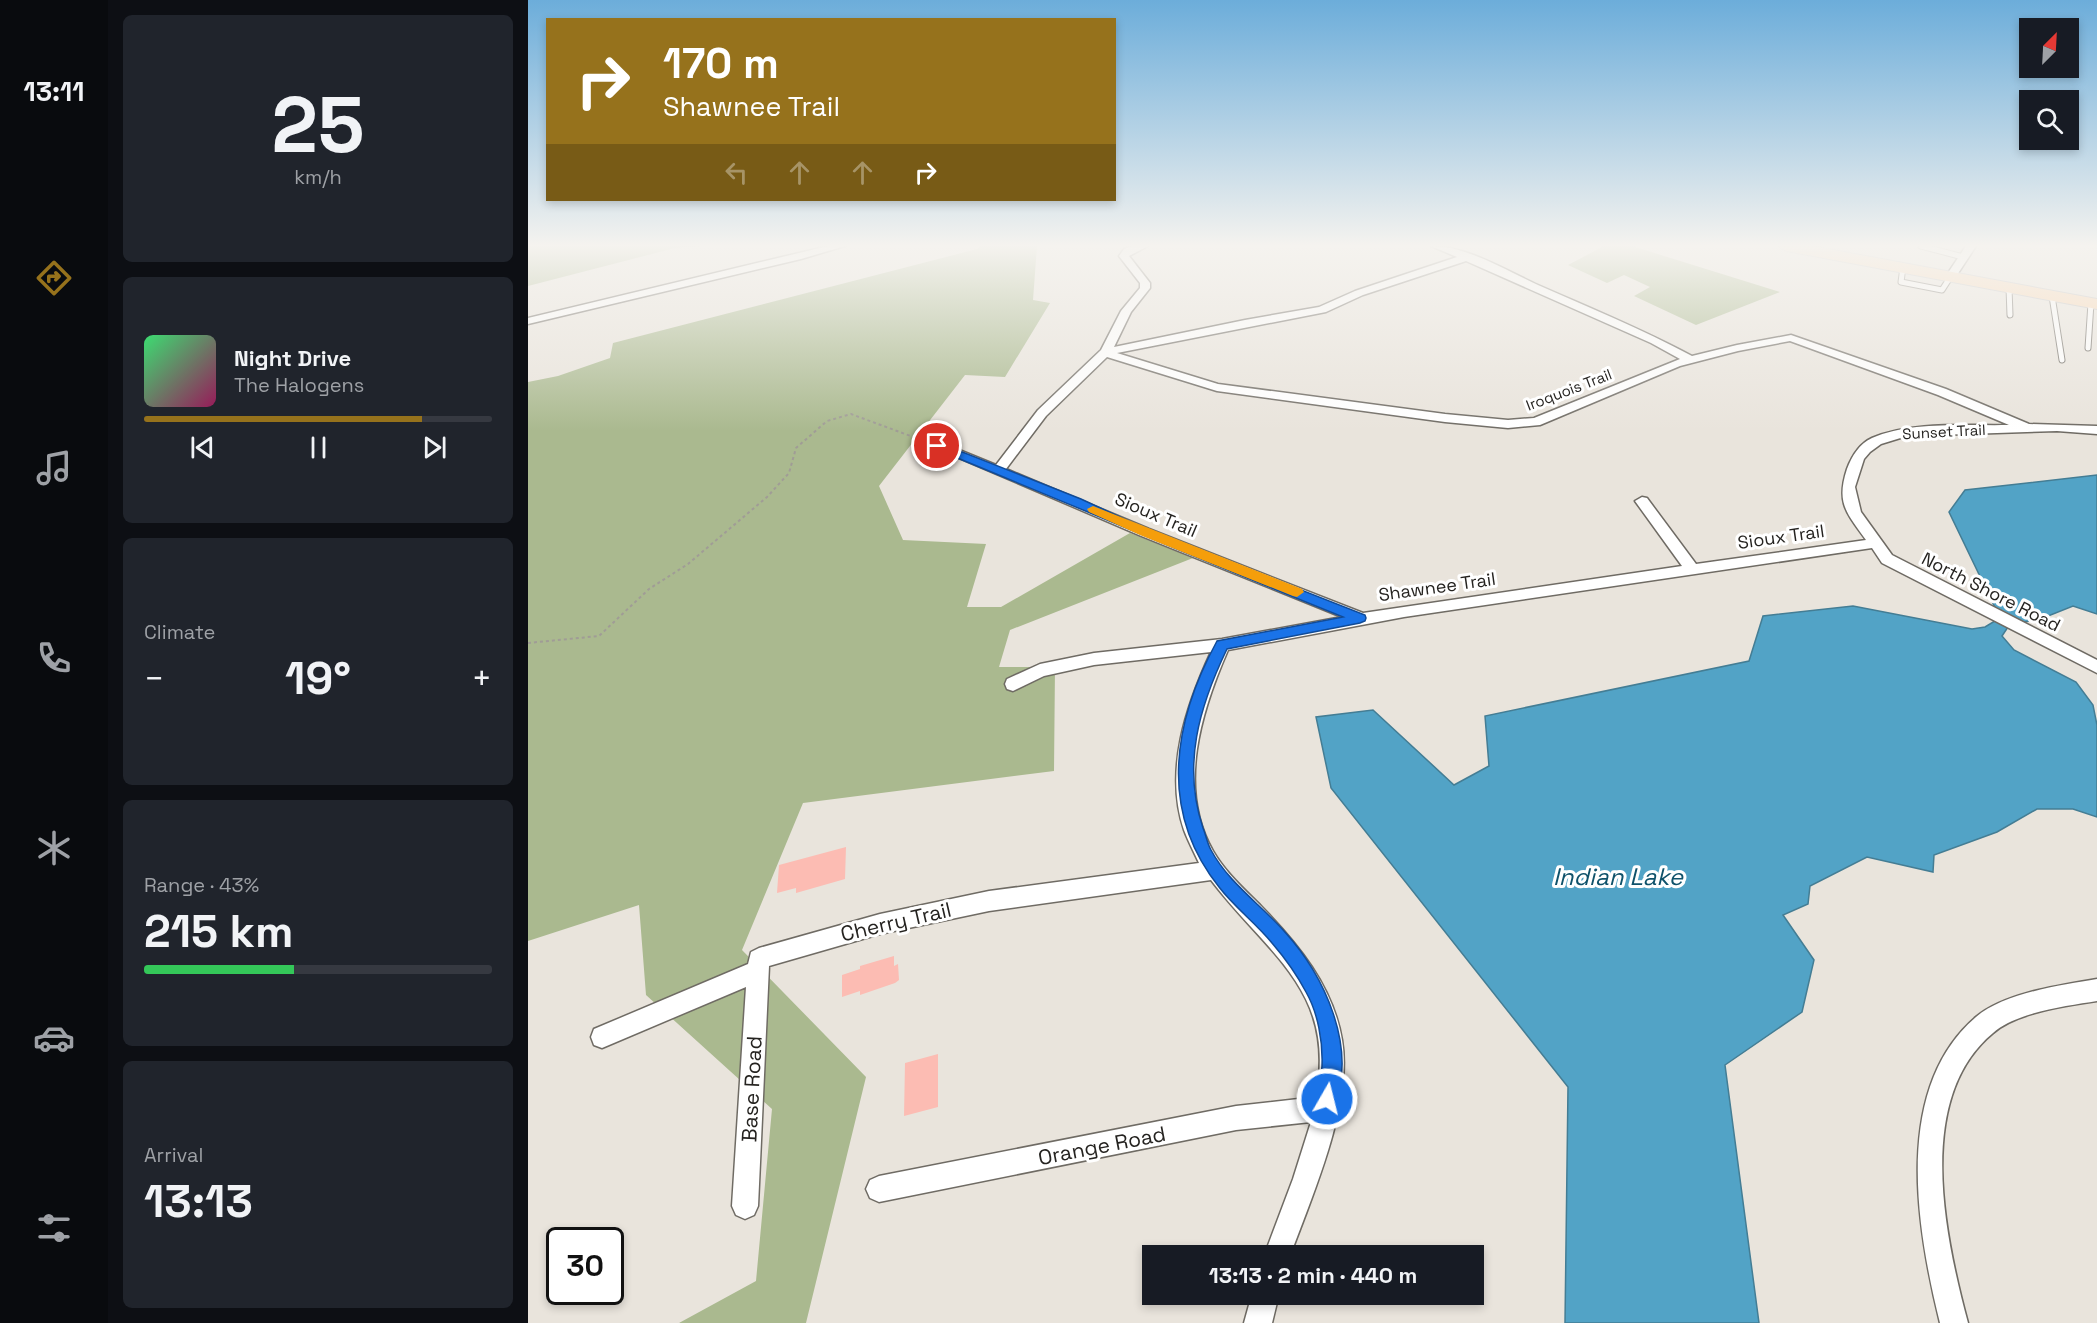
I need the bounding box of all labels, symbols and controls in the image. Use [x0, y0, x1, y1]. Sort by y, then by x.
north arrow [2019, 18, 2079, 78]
map controls [2019, 18, 2079, 150]
text: 170 m [663, 37, 779, 90]
icon: right [564, 42, 642, 120]
text: 13:11 [23, 74, 85, 109]
text: 25 [271, 75, 365, 175]
text: Shawnee Trail [663, 89, 840, 124]
button: search [2019, 90, 2079, 150]
icon: left [720, 156, 753, 189]
icon: ahead [783, 156, 816, 189]
icon: ahead [846, 156, 879, 189]
icon: right [909, 156, 942, 189]
text: km/h [294, 164, 342, 190]
icon: directions [33, 257, 75, 299]
text: Night Drive [234, 344, 351, 372]
street label: Iroquois Trail [1523, 364, 1614, 415]
text: The Halogens [234, 372, 364, 398]
pin [911, 420, 962, 471]
street label: Sunset Trail [1902, 420, 1986, 443]
icon: arrive [920, 429, 953, 462]
icon: previous [186, 431, 219, 464]
icon: pause [302, 431, 335, 464]
icon: next [418, 431, 451, 464]
icon: music [33, 447, 75, 489]
street label: Sioux Trail [1112, 487, 1201, 542]
street label: Sioux Trail [1736, 519, 1826, 554]
street label: North Shore Road [1918, 547, 2065, 637]
street label: Shawnee Trail [1377, 567, 1497, 606]
text: Climate [144, 619, 215, 645]
icon: phone [33, 637, 75, 679]
text: 19° [285, 650, 351, 707]
text: − [144, 658, 164, 700]
text: + [472, 658, 492, 700]
icon: climate [33, 827, 75, 869]
water label: Indian Lake [1553, 861, 1684, 892]
text: Range · 43% [144, 872, 259, 898]
street label: Cherry Trail [838, 896, 954, 947]
text: 215 km [144, 903, 293, 960]
icon: car [33, 1017, 75, 1059]
street label: Base Road [735, 1035, 768, 1143]
position arrow [1295, 1067, 1359, 1131]
street label: Orange Road [1036, 1120, 1168, 1171]
text: Arrival [144, 1142, 203, 1168]
text: 13:13 [144, 1173, 253, 1230]
icon: filters [33, 1207, 75, 1249]
speed limit sign: 30 [546, 1227, 624, 1305]
text: 13:13 · 2 min · 440 m [1209, 1261, 1417, 1289]

